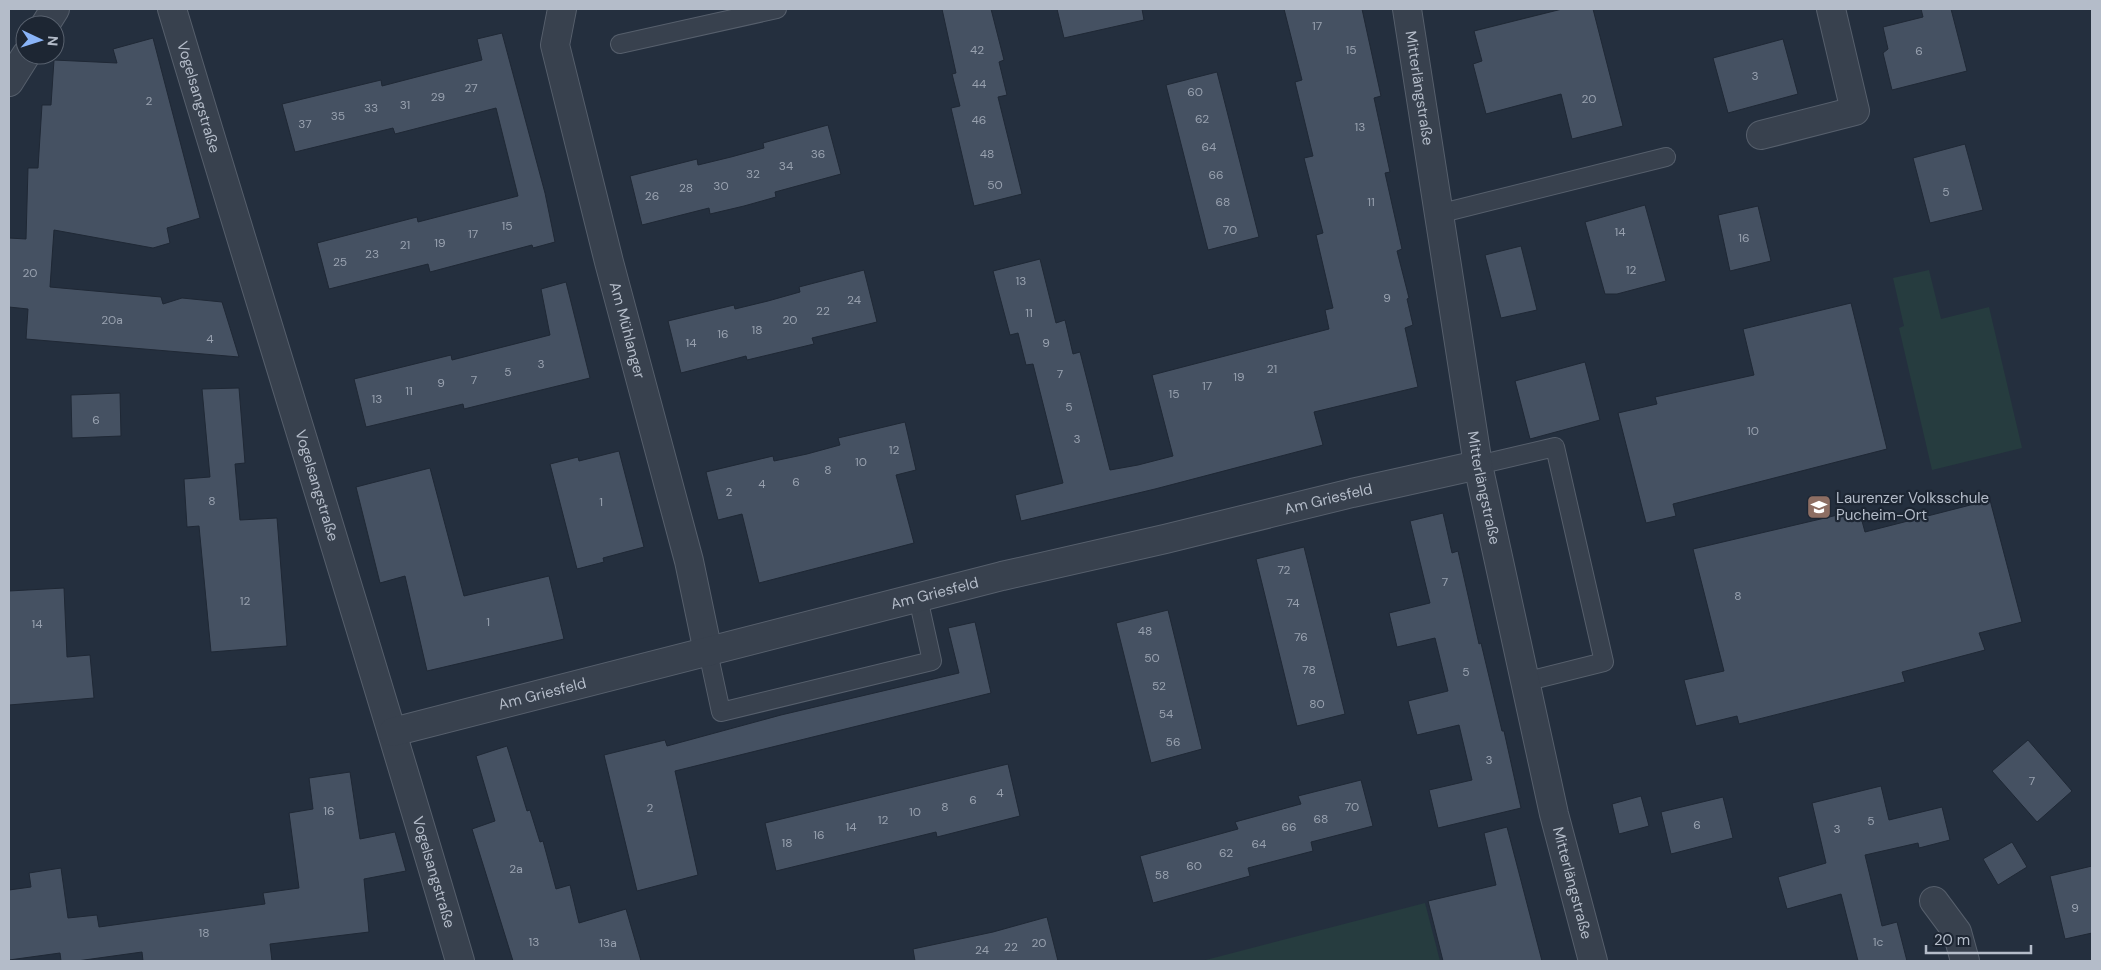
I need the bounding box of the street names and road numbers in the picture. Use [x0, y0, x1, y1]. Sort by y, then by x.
street label: Mitterlängstraße [1401, 29, 1438, 147]
street label: Vogelsangstraße [172, 39, 225, 155]
street label: Am Mühlanger [605, 280, 650, 381]
street label: Vogelsangstraße [290, 427, 343, 544]
street label: Mitterlängstraße [1463, 430, 1505, 547]
street label: Am Griesfeld [1282, 479, 1374, 519]
street label: Am Griesfeld [888, 572, 981, 614]
street label: Am Griesfeld [496, 673, 588, 715]
street label: Vogelsangstraße [408, 814, 460, 930]
street label: Mitterlängstraße [1548, 825, 1597, 941]

